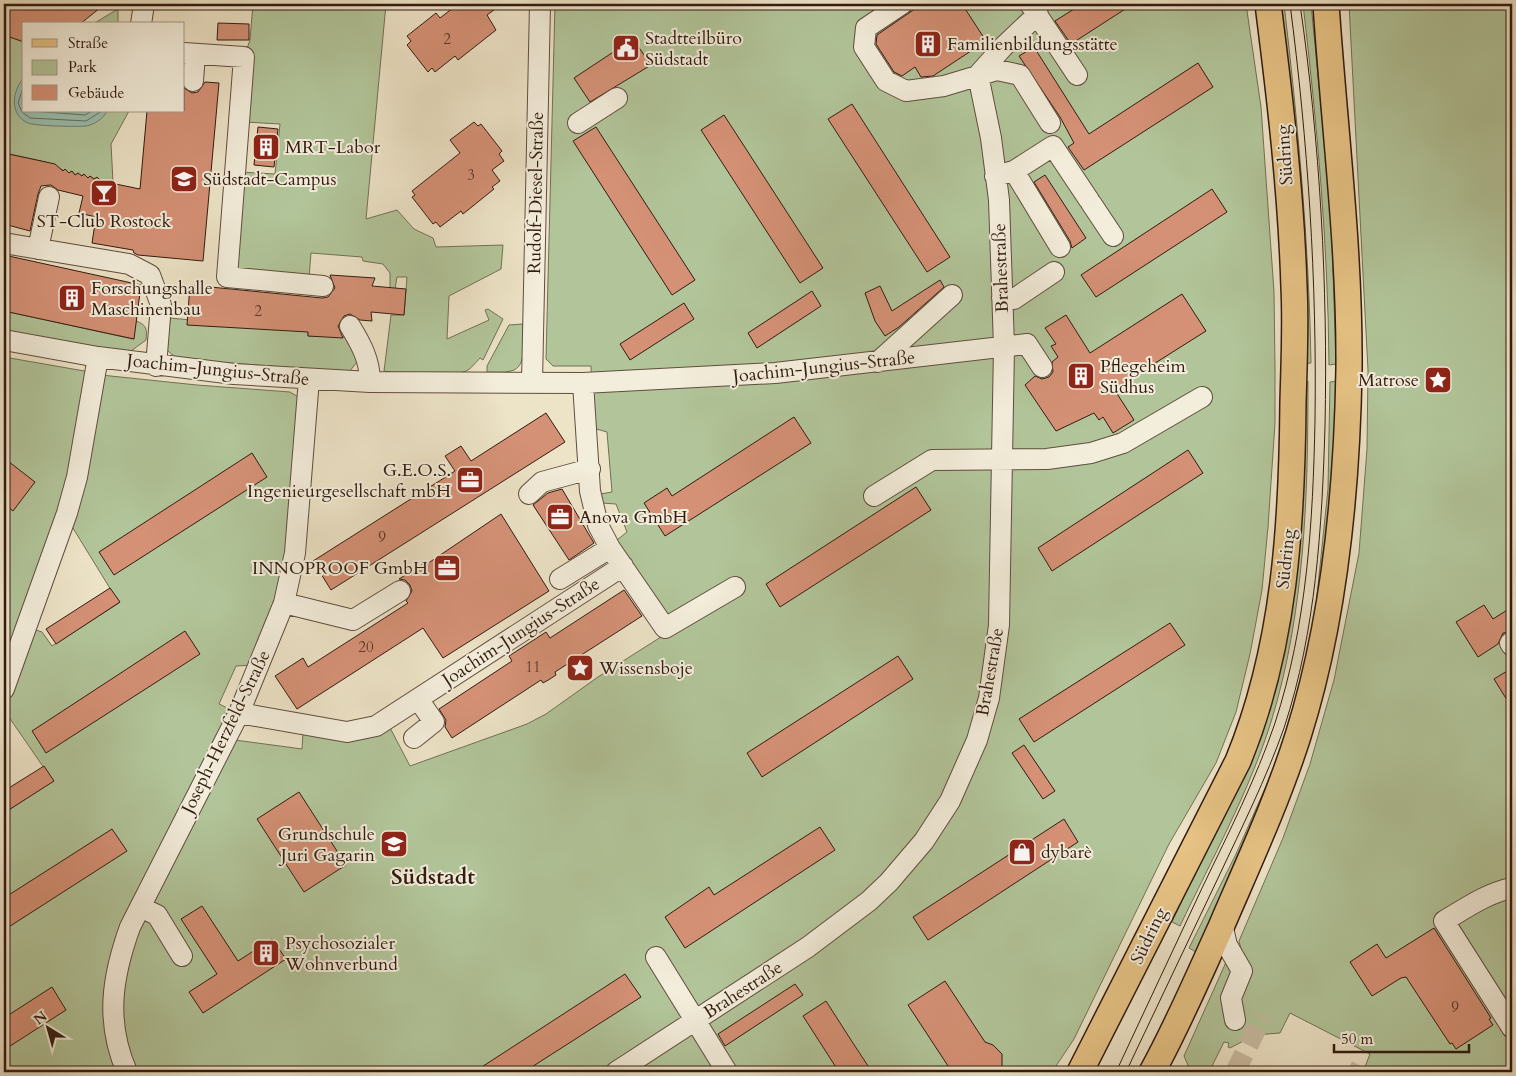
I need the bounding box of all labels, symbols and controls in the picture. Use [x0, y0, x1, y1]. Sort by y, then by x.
legend [22, 22, 185, 112]
place label: Stadtteilbüro Südstadt [645, 26, 742, 72]
house number: 2 [443, 29, 451, 49]
building icon: Familienbildungsstätte [913, 29, 943, 59]
place label: Familienbildungsstätte [947, 32, 1118, 57]
text: Straße [68, 33, 108, 53]
public building icon: Stadtteilbüro Südstadt [611, 33, 641, 63]
text: Park [68, 57, 97, 77]
text: Gebäude [68, 83, 125, 103]
street label: Rudolf-Diesel-Straße [522, 112, 550, 274]
street label: Südring [1270, 123, 1300, 186]
building icon: MRT-Labor [251, 132, 281, 162]
place label: MRT-Labor [285, 135, 381, 160]
school or university icon: Südstadt-Campus [169, 164, 199, 194]
house number: 3 [467, 165, 475, 185]
place label: Südstadt-Campus [203, 167, 336, 192]
bar icon: ST-Club Rostock [89, 178, 119, 208]
place label: ST-Club Rostock [37, 209, 172, 234]
street label: Brahestraße [987, 223, 1015, 313]
place label: Forschungshalle Maschinenbau [91, 276, 213, 322]
building icon: Forschungshalle Maschinenbau [57, 283, 87, 313]
house number: 2 [254, 301, 262, 321]
street label: Joachim-Jungius-Straße [729, 345, 916, 389]
street label: Joachim-Jungius-Straße [123, 348, 310, 392]
place label: Pflegeheim Südhus [1100, 354, 1186, 400]
building icon: Pflegeheim Südhus [1066, 361, 1096, 391]
place icon: Matrose [1423, 365, 1453, 395]
place label: Matrose [1358, 368, 1419, 393]
place label: G.E.O.S. Ingenieurgesellschaft mbH [247, 458, 451, 504]
office icon: G.E.O.S. Ingenieurgesellschaft mbH [455, 465, 485, 495]
office icon: Anova GmbH [545, 502, 575, 532]
place label: Anova GmbH [579, 505, 688, 530]
house number: 9 [378, 527, 386, 547]
street label: Südring [1270, 527, 1302, 590]
office icon: INNOPROOF GmbH [432, 553, 462, 583]
place label: INNOPROOF GmbH [252, 556, 428, 581]
street label: Joachim-Jungius-Straße [435, 572, 605, 694]
street label: Brahestraße [970, 626, 1010, 718]
house number: 20 [358, 637, 374, 657]
street label: Joseph-Herzfeld-Straße [174, 646, 276, 821]
place icon: Wissensboje [565, 653, 595, 683]
place label: Wissensboje [598, 656, 693, 681]
house number: 11 [525, 657, 541, 677]
place label: Grundschule Juri Gagarin [278, 822, 376, 868]
school or university icon: Grundschule Juri Gagarin [379, 829, 409, 859]
shop icon: dybarè [1007, 837, 1037, 867]
place label: dybarè [1041, 840, 1092, 865]
district label: Südstadt [391, 862, 475, 892]
street label: Südring [1125, 903, 1174, 969]
place label: Psychosozialer Wohnverbund [284, 931, 398, 977]
building icon: Psychosozialer Wohnverbund [251, 938, 281, 968]
street label: Brahestraße [699, 955, 787, 1025]
house number: 9 [1451, 997, 1459, 1017]
north arrow [22, 1004, 72, 1054]
text: N [30, 1007, 51, 1029]
scale bar [1334, 1021, 1468, 1053]
text: 50 m [1341, 1029, 1373, 1049]

